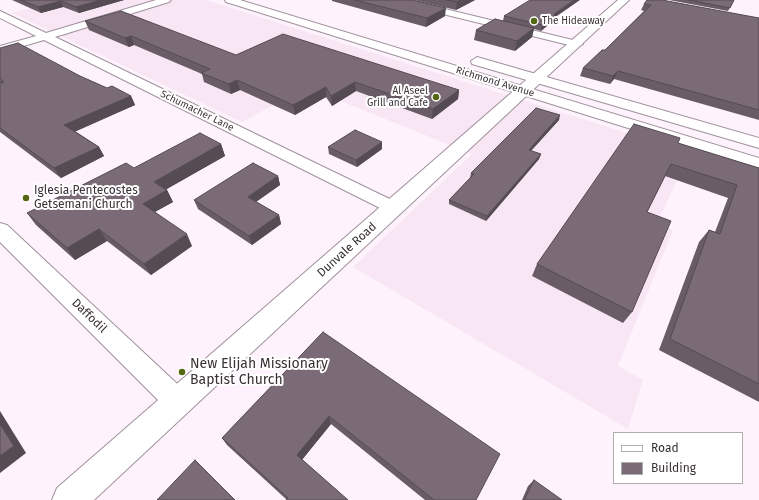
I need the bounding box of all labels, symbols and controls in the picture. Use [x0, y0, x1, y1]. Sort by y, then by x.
place label: The Hideaway [542, 15, 605, 27]
marker: The Hideaway [529, 16, 539, 26]
street label: Richmond Avenue [454, 64, 536, 100]
place label: Al Aseel Grill and Cafe [367, 85, 428, 108]
street label: Schumacher Lane [158, 88, 236, 134]
marker: Al Aseel Grill and Cafe [431, 92, 441, 102]
place label: Iglesia Pentecostes Getsemani Church [34, 184, 138, 212]
marker: Iglesia Pentecostes Getsemani Church [21, 193, 31, 203]
street label: Dunvale Road [314, 220, 380, 280]
street label: Daffodil [68, 296, 110, 336]
place label: New Elijah Missionary Baptist Church [190, 356, 328, 388]
marker: New Elijah Missionary Baptist Church [177, 367, 187, 377]
legend [613, 432, 743, 484]
text: Road [651, 441, 679, 455]
text: Building [651, 461, 696, 475]

